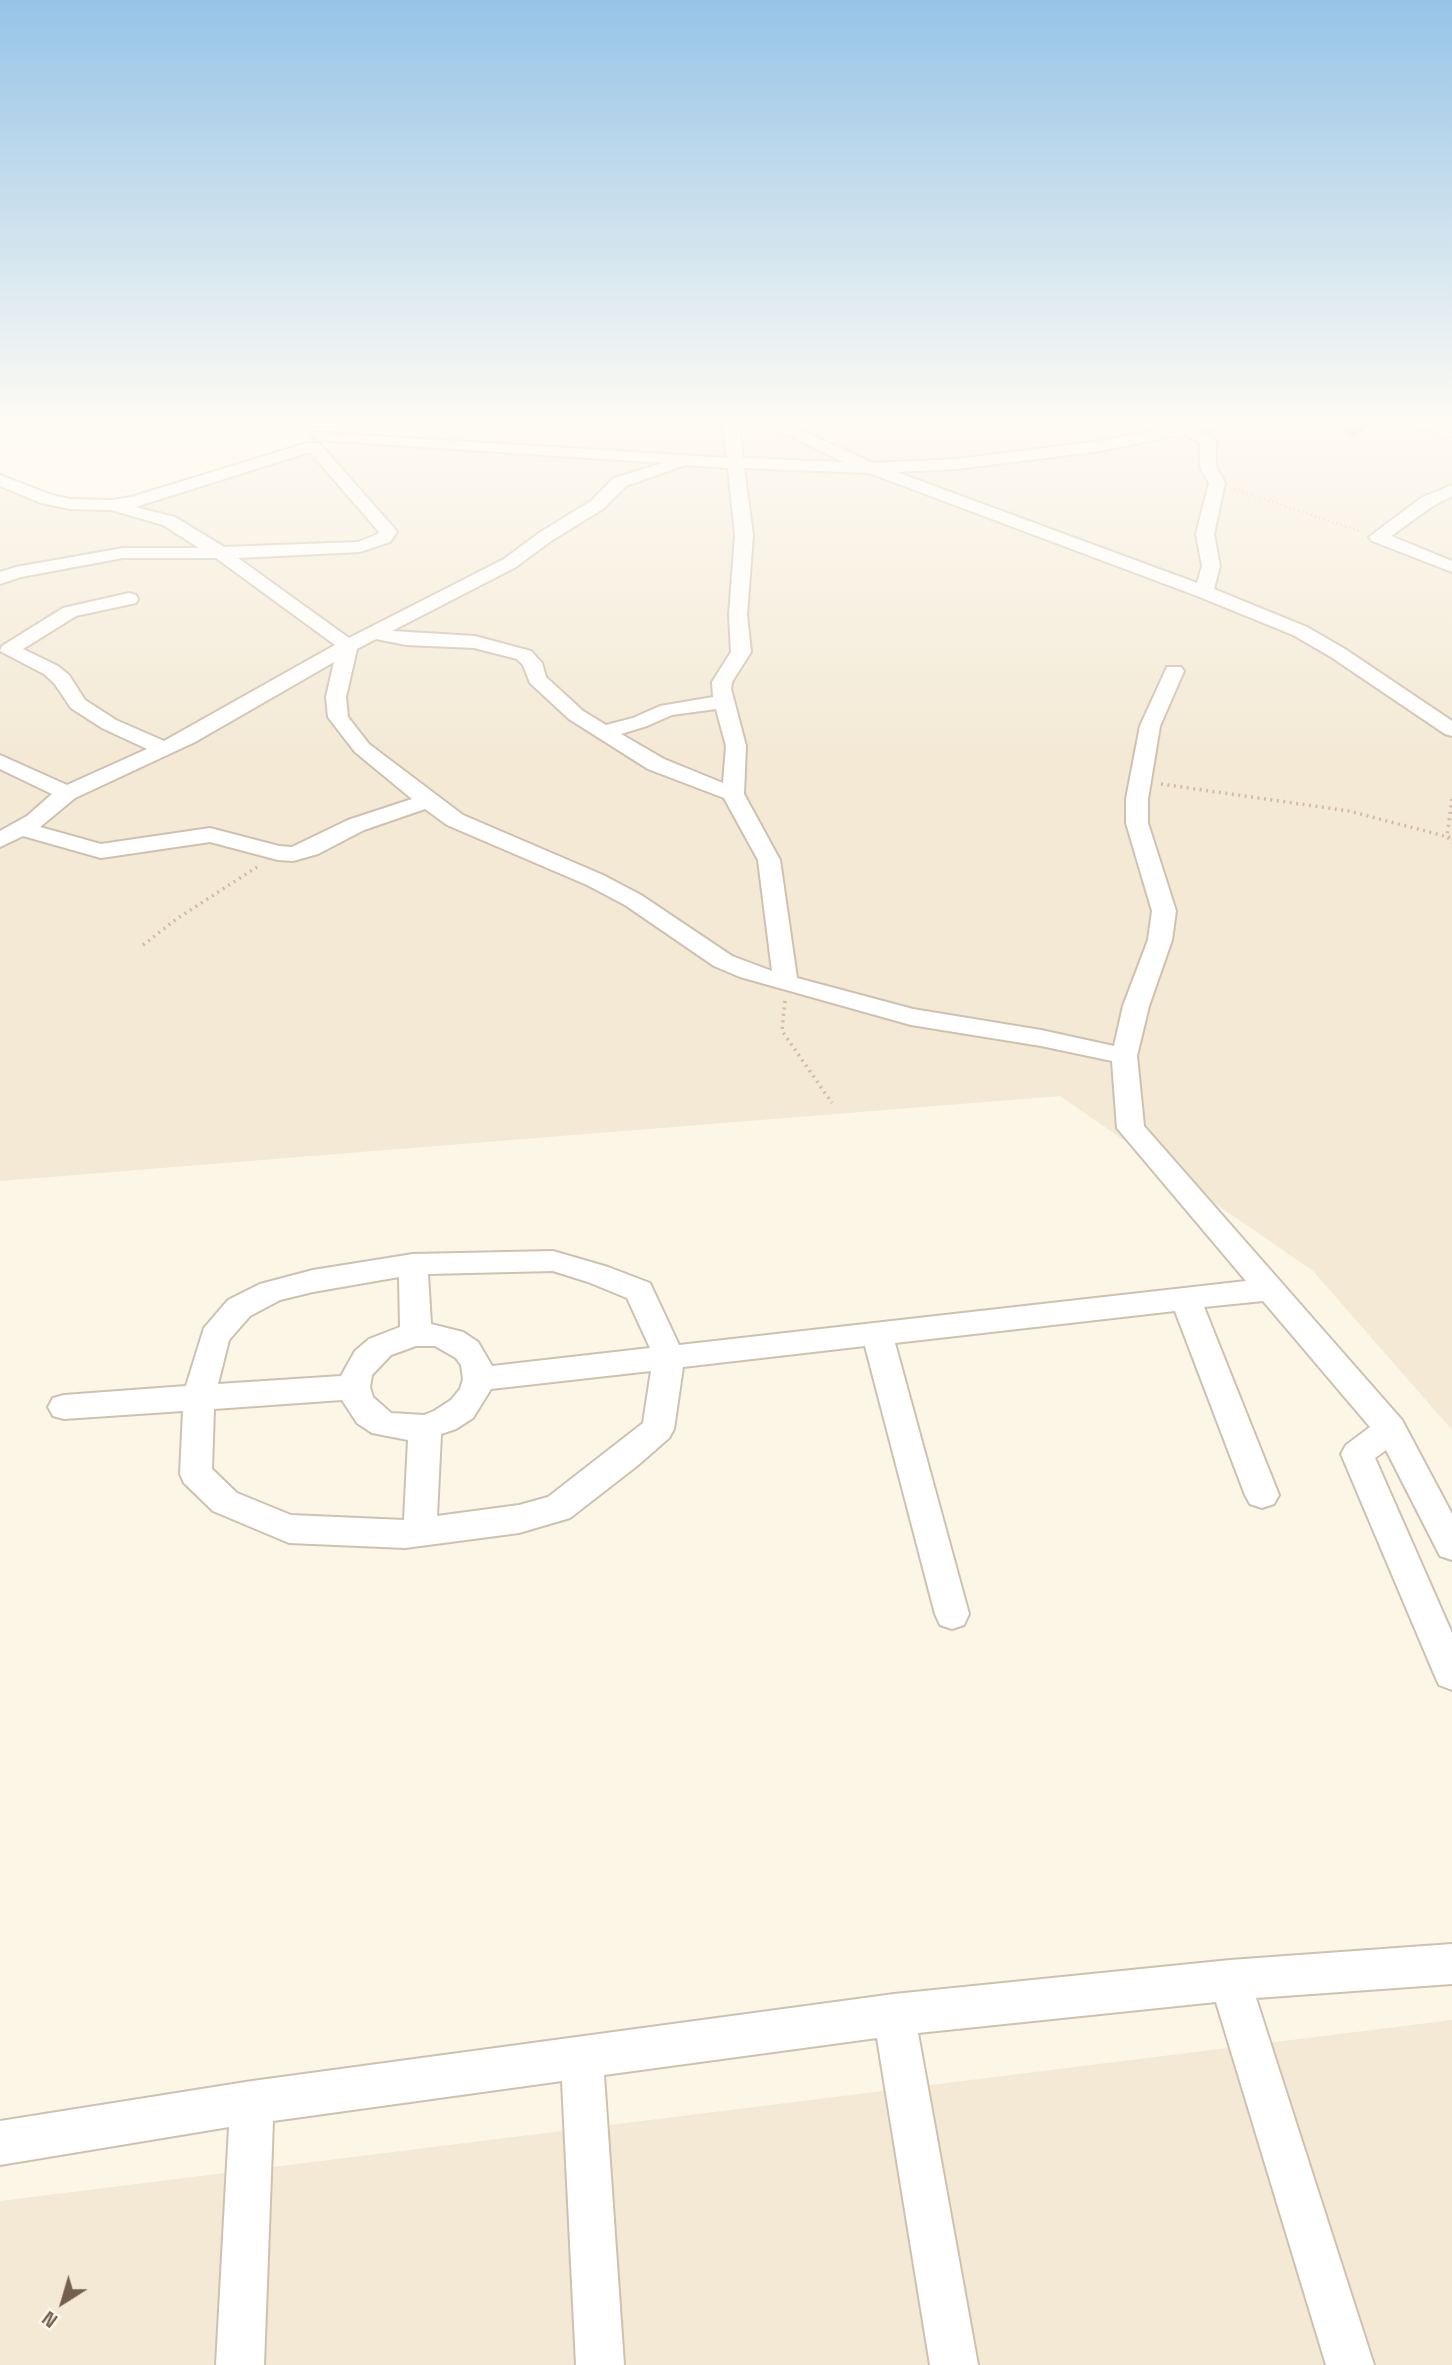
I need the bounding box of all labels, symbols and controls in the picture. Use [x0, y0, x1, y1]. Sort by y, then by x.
north arrow [28, 2267, 98, 2337]
text: N [37, 2305, 63, 2333]

